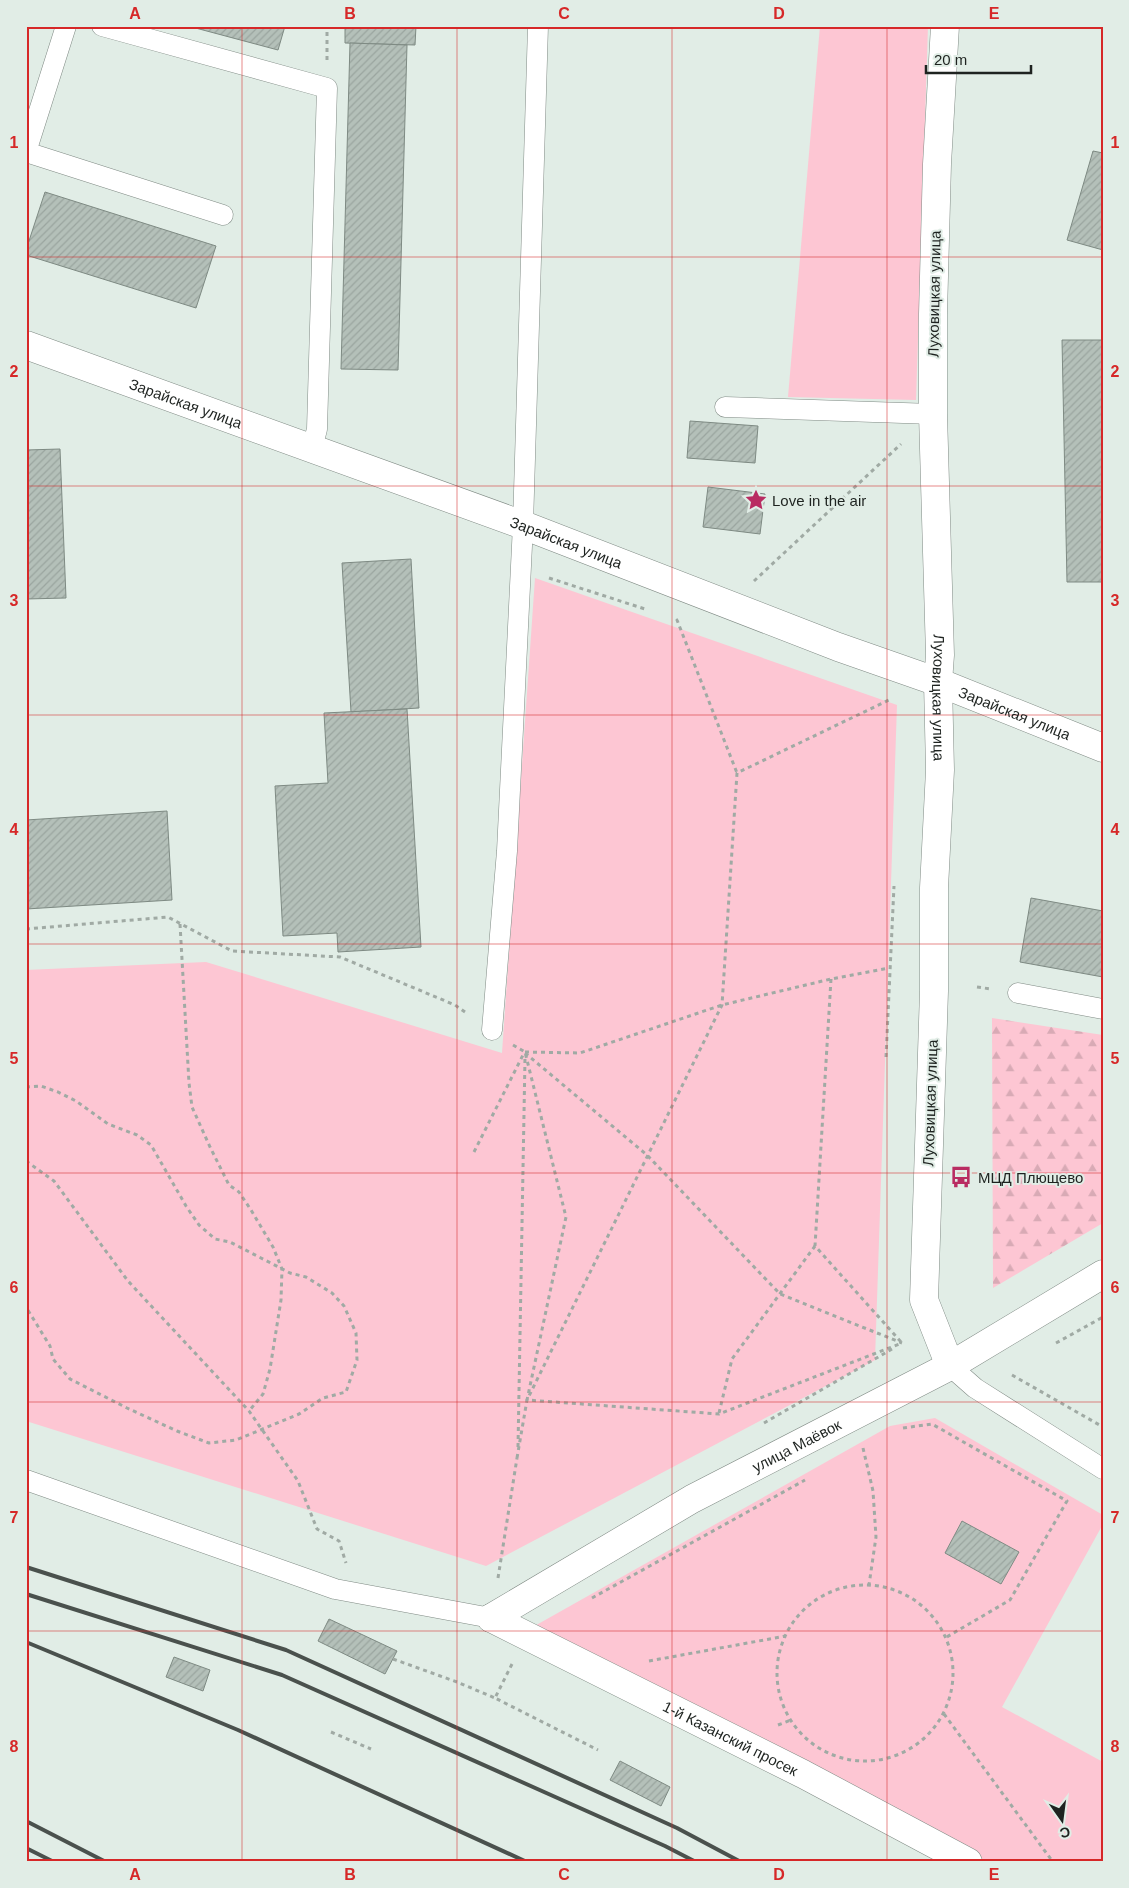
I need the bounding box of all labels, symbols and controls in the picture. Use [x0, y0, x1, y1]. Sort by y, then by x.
text: A [129, 5, 141, 22]
text: B [344, 5, 356, 22]
text: C [558, 5, 570, 22]
text: D [773, 5, 785, 22]
text: E [989, 5, 1000, 22]
scale bar [926, 42, 1032, 74]
text: 20 m [934, 51, 967, 68]
text: 1 [10, 134, 19, 151]
text: 1 [1111, 134, 1120, 151]
street label: Луховицкая улица [924, 230, 944, 358]
text: 2 [10, 363, 19, 380]
text: 2 [1111, 363, 1120, 380]
street label: Зарайская улица [127, 375, 245, 431]
place icon: Love in the air [743, 487, 769, 513]
place label: Love in the air [772, 492, 866, 509]
street label: Зарайская улица [508, 513, 625, 571]
text: 3 [10, 592, 19, 609]
text: 3 [1111, 592, 1120, 609]
street label: Луховицкая улица [929, 634, 949, 762]
street label: Зарайская улица [956, 683, 1074, 743]
text: 4 [10, 821, 19, 838]
text: 4 [1111, 821, 1120, 838]
street label: Луховицкая улица [919, 1039, 941, 1167]
text: 5 [10, 1050, 19, 1067]
text: 5 [1111, 1050, 1120, 1067]
bus stop icon: МЦД Плющево [948, 1164, 974, 1190]
place label: МЦД Плющево [978, 1169, 1083, 1186]
text: 6 [10, 1279, 19, 1296]
text: 6 [1111, 1279, 1120, 1296]
street label: улица Маёвок [749, 1415, 844, 1475]
text: 7 [10, 1509, 19, 1526]
text: 7 [1111, 1509, 1120, 1526]
street label: 1-й Казанский просек [660, 1697, 801, 1779]
text: 8 [10, 1738, 19, 1755]
text: 8 [1111, 1738, 1120, 1755]
north arrow [1036, 1796, 1086, 1846]
text: С [1058, 1824, 1072, 1842]
text: A [129, 1866, 141, 1883]
text: B [344, 1866, 356, 1883]
text: C [558, 1866, 570, 1883]
text: D [773, 1866, 785, 1883]
text: E [989, 1866, 1000, 1883]

